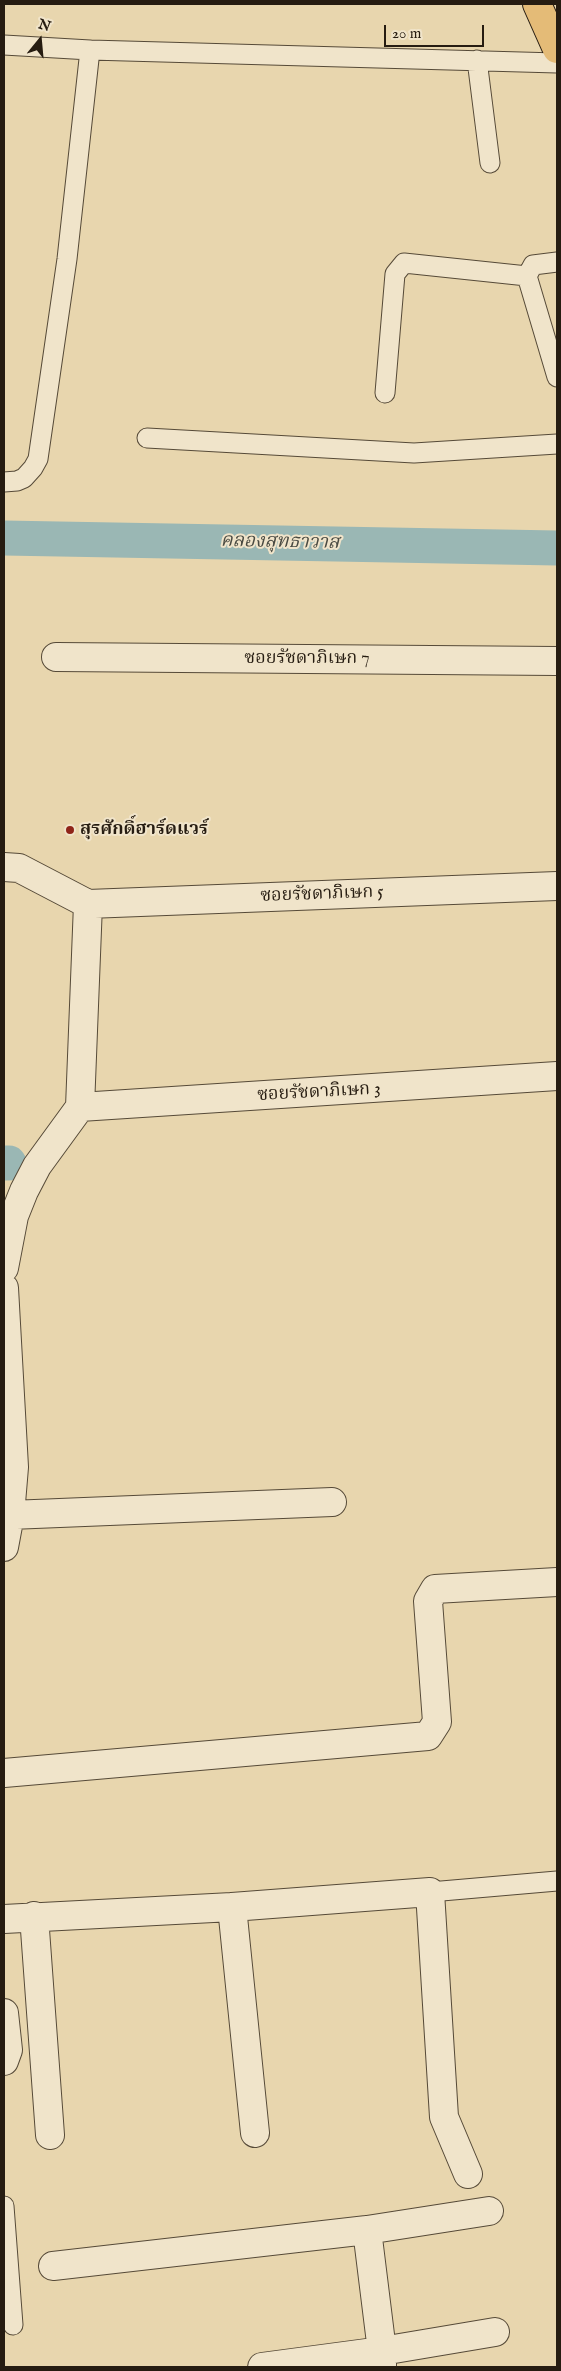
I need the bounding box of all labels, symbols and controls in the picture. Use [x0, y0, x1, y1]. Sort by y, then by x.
north arrow [15, 15, 65, 65]
text: N [36, 15, 53, 36]
scale bar [386, 15, 486, 47]
text: 20 m [392, 24, 421, 43]
water label: คลองสุทธาวาส [220, 531, 340, 555]
street label: ซอยรัชดาภิเษก 7 [244, 648, 370, 670]
place label: สุรศักดิ์ฮาร์ดแวร์ [80, 819, 208, 841]
marker: สุรศักดิ์ฮาร์ดแวร์ [64, 824, 76, 836]
street label: ซอยรัชดาภิเษก 5 [260, 882, 384, 908]
street label: ซอยรัชดาภิเษก 3 [257, 1079, 381, 1107]

